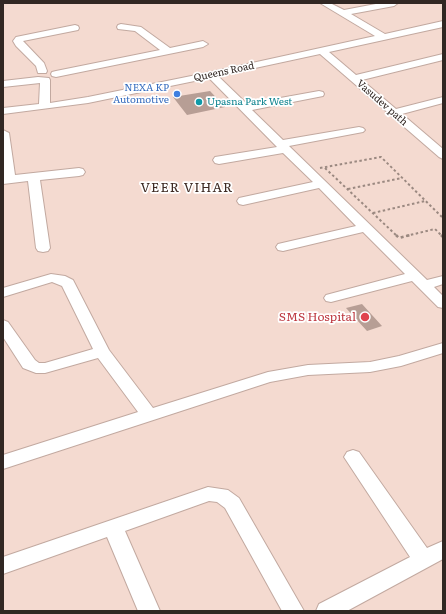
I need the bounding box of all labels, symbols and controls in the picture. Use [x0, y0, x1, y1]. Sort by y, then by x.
street label: Queens Road [193, 60, 255, 84]
street label: Vasudev path [354, 78, 410, 128]
place label: NEXA KP Automotive [113, 82, 169, 106]
marker: NEXA KP Automotive [172, 89, 182, 99]
place label: Upasna Park West [207, 96, 292, 108]
marker: Upasna Park West [194, 97, 204, 107]
district label: VEER VIHAR [140, 180, 234, 196]
place label: SMS Hospital [279, 310, 356, 324]
marker: SMS Hospital [359, 311, 371, 323]

